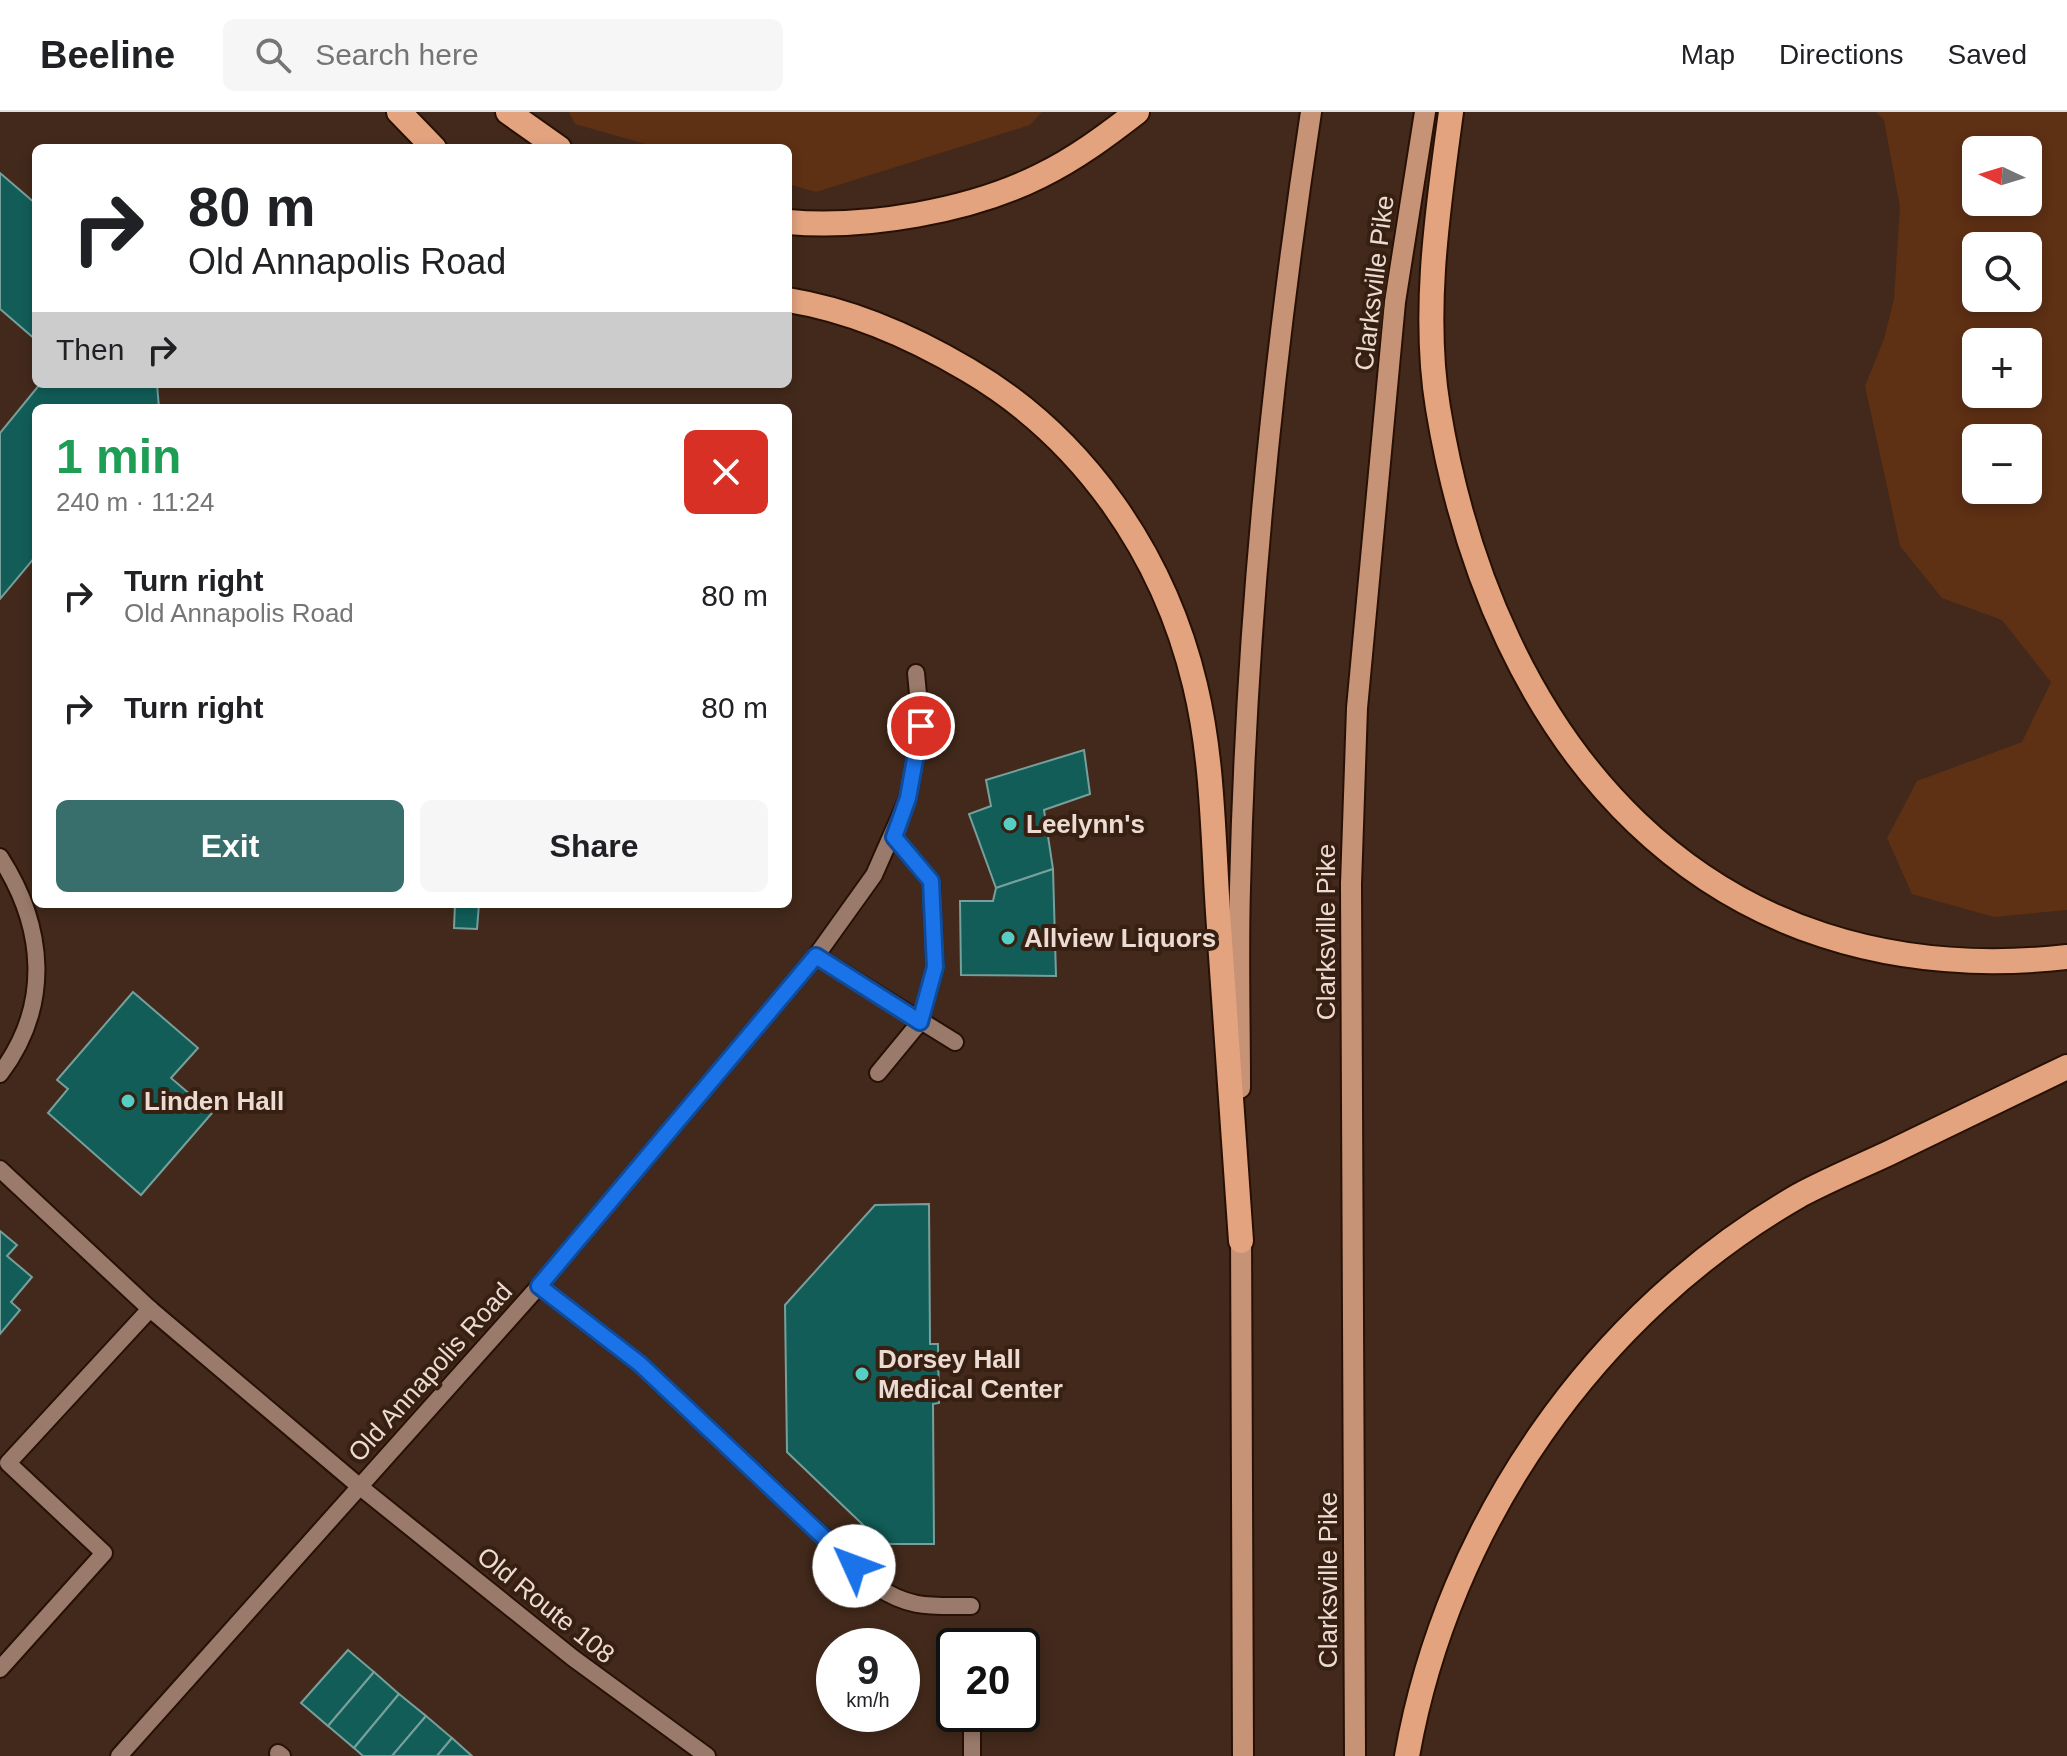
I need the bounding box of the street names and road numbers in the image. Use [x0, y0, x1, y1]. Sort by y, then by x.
street label: Clarksville Pike [1348, 194, 1400, 372]
street label: Clarksville Pike [1311, 844, 1341, 1020]
street label: Old Annapolis Road [342, 1277, 518, 1467]
street label: Clarksville Pike [1313, 1492, 1343, 1668]
street label: Old Route 108 [471, 1541, 621, 1669]

